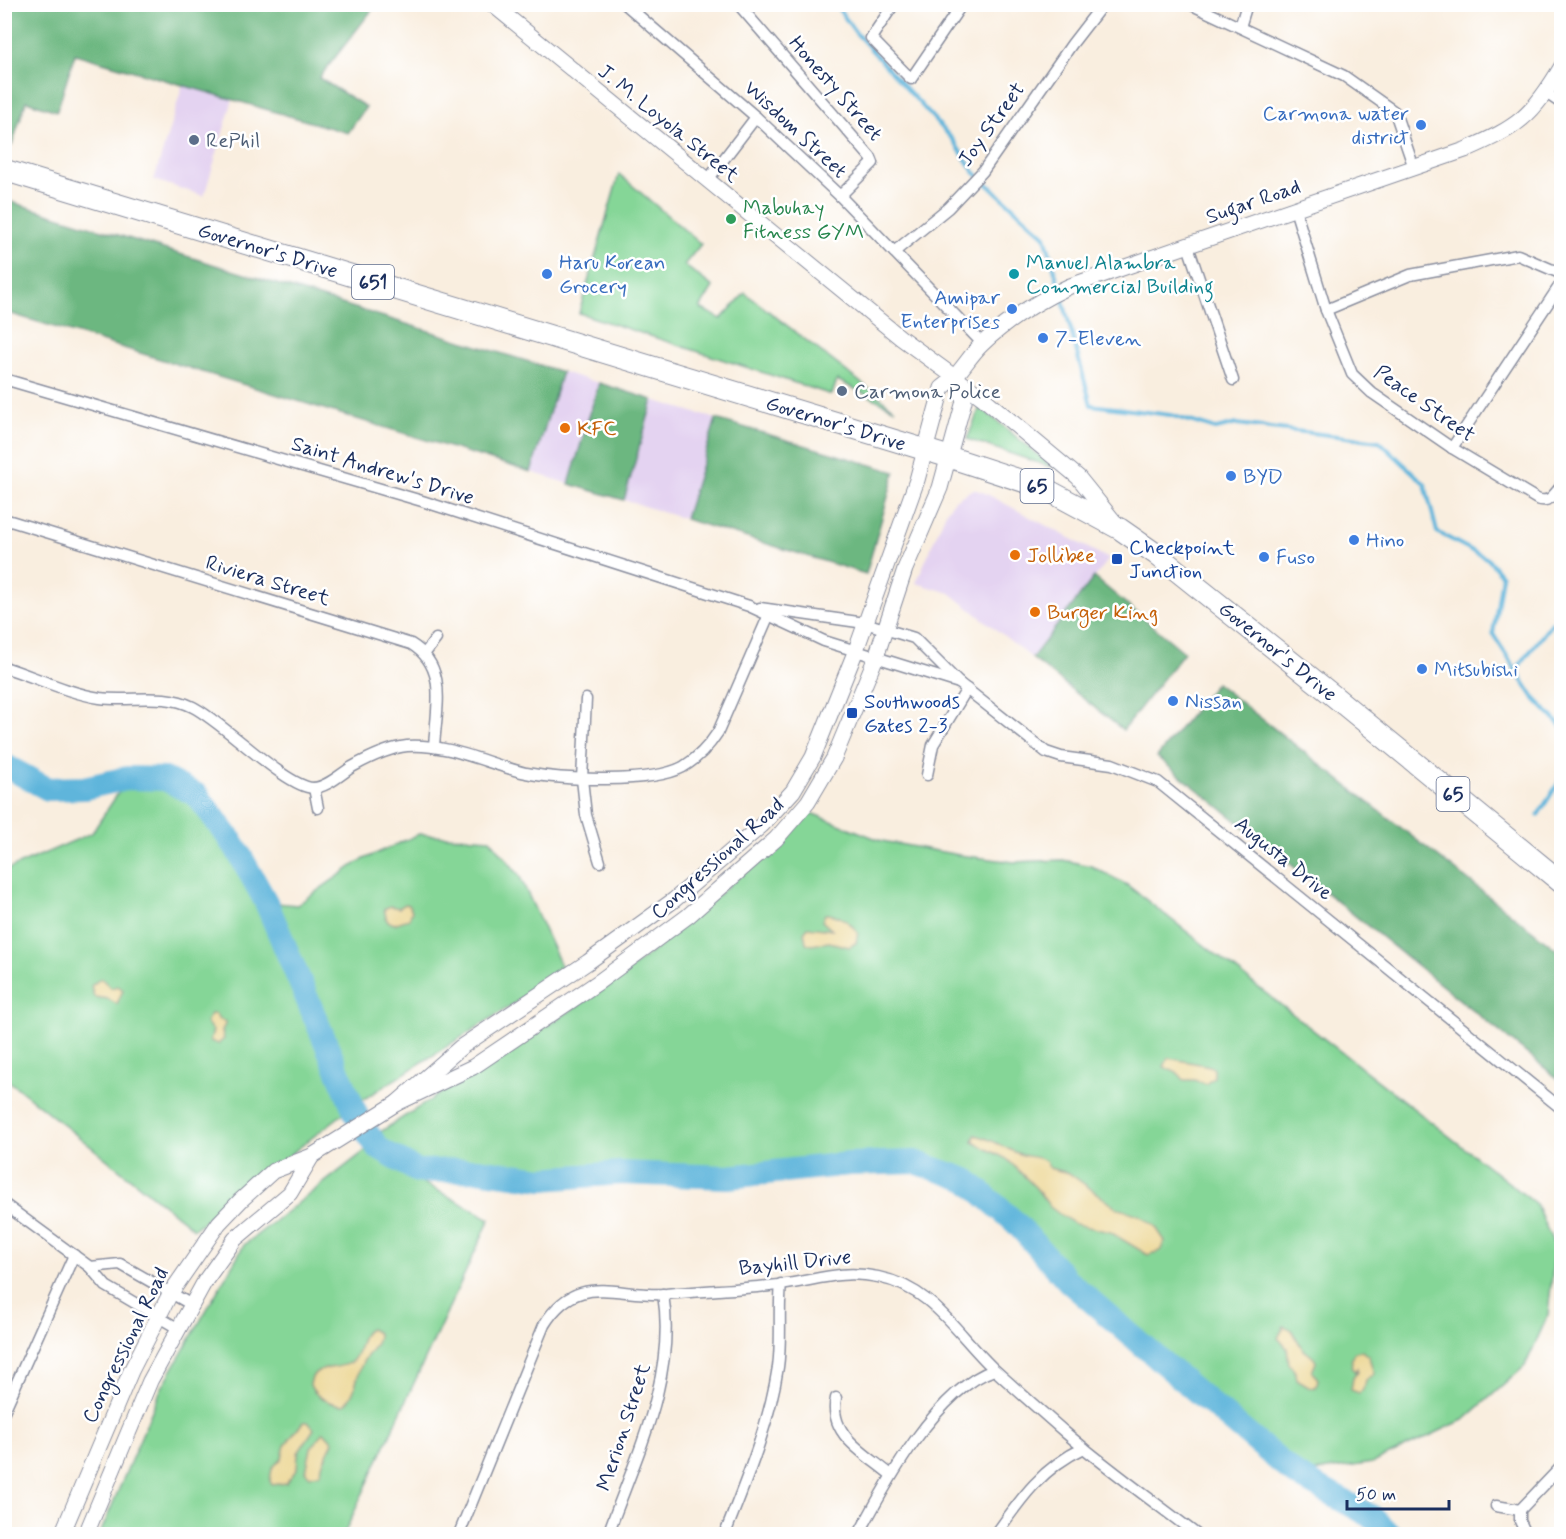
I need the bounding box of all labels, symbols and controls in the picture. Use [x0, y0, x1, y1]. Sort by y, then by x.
street label: Honesty Street [782, 30, 889, 147]
street label: J. M. Loyola Street [592, 58, 745, 190]
street label: Wisdom Street [738, 75, 853, 185]
street label: Joy Street [952, 77, 1032, 172]
place label: Carmona water district [1263, 100, 1409, 152]
marker: Carmona water district [1414, 118, 1428, 132]
place label: RePhil [206, 127, 260, 155]
marker: RePhil [187, 133, 201, 147]
street label: Sugar Road [1202, 173, 1305, 233]
place label: Mabuhay Fitness GYM [743, 194, 864, 246]
marker: Mabuhay Fitness GYM [724, 212, 738, 226]
street label: Governor's Drive [194, 216, 341, 286]
place label: Haru Korean Grocery [559, 249, 666, 301]
place label: Manuel Alambra Commercial Building [1026, 249, 1214, 303]
road number: 651 [352, 265, 394, 299]
marker: Haru Korean Grocery [540, 267, 554, 281]
marker: Manuel Alambra Commercial Building [1007, 267, 1021, 281]
place label: Amipar Enterprises [900, 284, 1000, 336]
marker: Amipar Enterprises [1005, 302, 1019, 316]
place label: 7-Eleven [1055, 325, 1142, 353]
marker: 7-Eleven [1036, 331, 1050, 345]
street label: Peace Street [1368, 359, 1481, 449]
place label: Carmona Police [854, 378, 1001, 406]
marker: Carmona Police [835, 384, 849, 398]
street label: Governor's Drive [762, 389, 909, 459]
place label: KFC [577, 415, 617, 443]
marker: KFC [558, 421, 572, 435]
street label: Saint Andrew's Drive [288, 430, 477, 512]
place label: BYD [1243, 463, 1283, 491]
road number: 65 [1020, 469, 1054, 503]
marker: BYD [1224, 469, 1238, 483]
place label: Hino [1366, 527, 1404, 555]
marker: Hino [1347, 533, 1361, 547]
place label: Checkpoint Junction [1129, 534, 1236, 586]
place label: Jollibee [1027, 542, 1095, 570]
place label: Fuso [1276, 544, 1315, 572]
marker: Jollibee [1008, 548, 1022, 562]
street label: Riviera Street [202, 549, 334, 613]
marker: Fuso [1257, 550, 1271, 564]
marker: Checkpoint Junction [1110, 552, 1124, 566]
street label: Governor's Drive [1212, 595, 1343, 708]
place label: Burger King [1047, 599, 1158, 628]
marker: Burger King [1028, 605, 1042, 619]
place label: Mitsubishi [1434, 656, 1518, 684]
marker: Mitsubishi [1415, 662, 1429, 676]
place label: Southwoods Gates 2-3 [864, 688, 960, 740]
place label: Nissan [1185, 688, 1242, 716]
marker: Nissan [1166, 694, 1180, 708]
marker: Southwoods Gates 2-3 [845, 706, 859, 720]
road number: 65 [1436, 777, 1470, 811]
street label: Congressional Road [645, 791, 791, 927]
street label: Augusta Drive [1228, 810, 1339, 907]
street label: Bayhill Drive [737, 1243, 853, 1283]
street label: Congressional Road [76, 1263, 177, 1429]
street label: Merion Street [590, 1359, 658, 1495]
scale bar [1347, 1473, 1449, 1511]
text: 50 m [1356, 1483, 1396, 1507]

